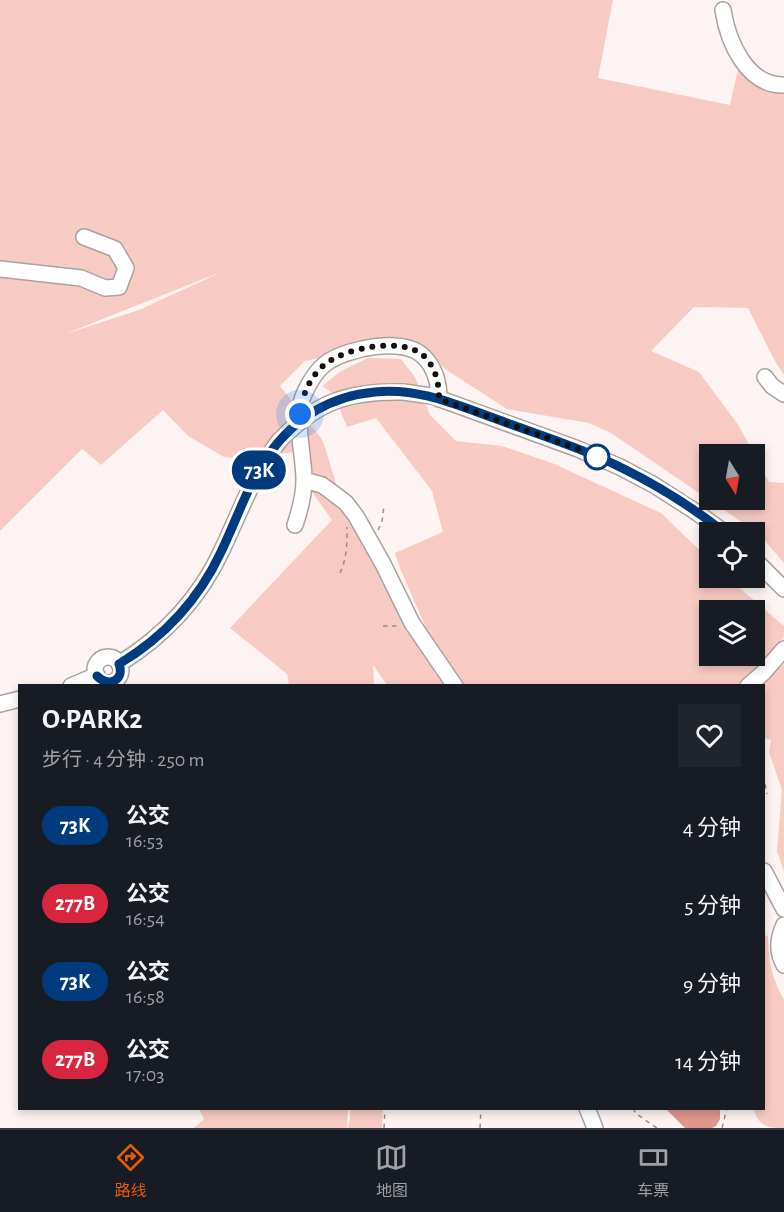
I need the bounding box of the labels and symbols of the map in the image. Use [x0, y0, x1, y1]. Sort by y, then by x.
your location [285, 399, 315, 429]
unlabelled marker [584, 444, 610, 470]
north arrow [699, 444, 765, 510]
line badge: 73K [224, 450, 294, 490]

